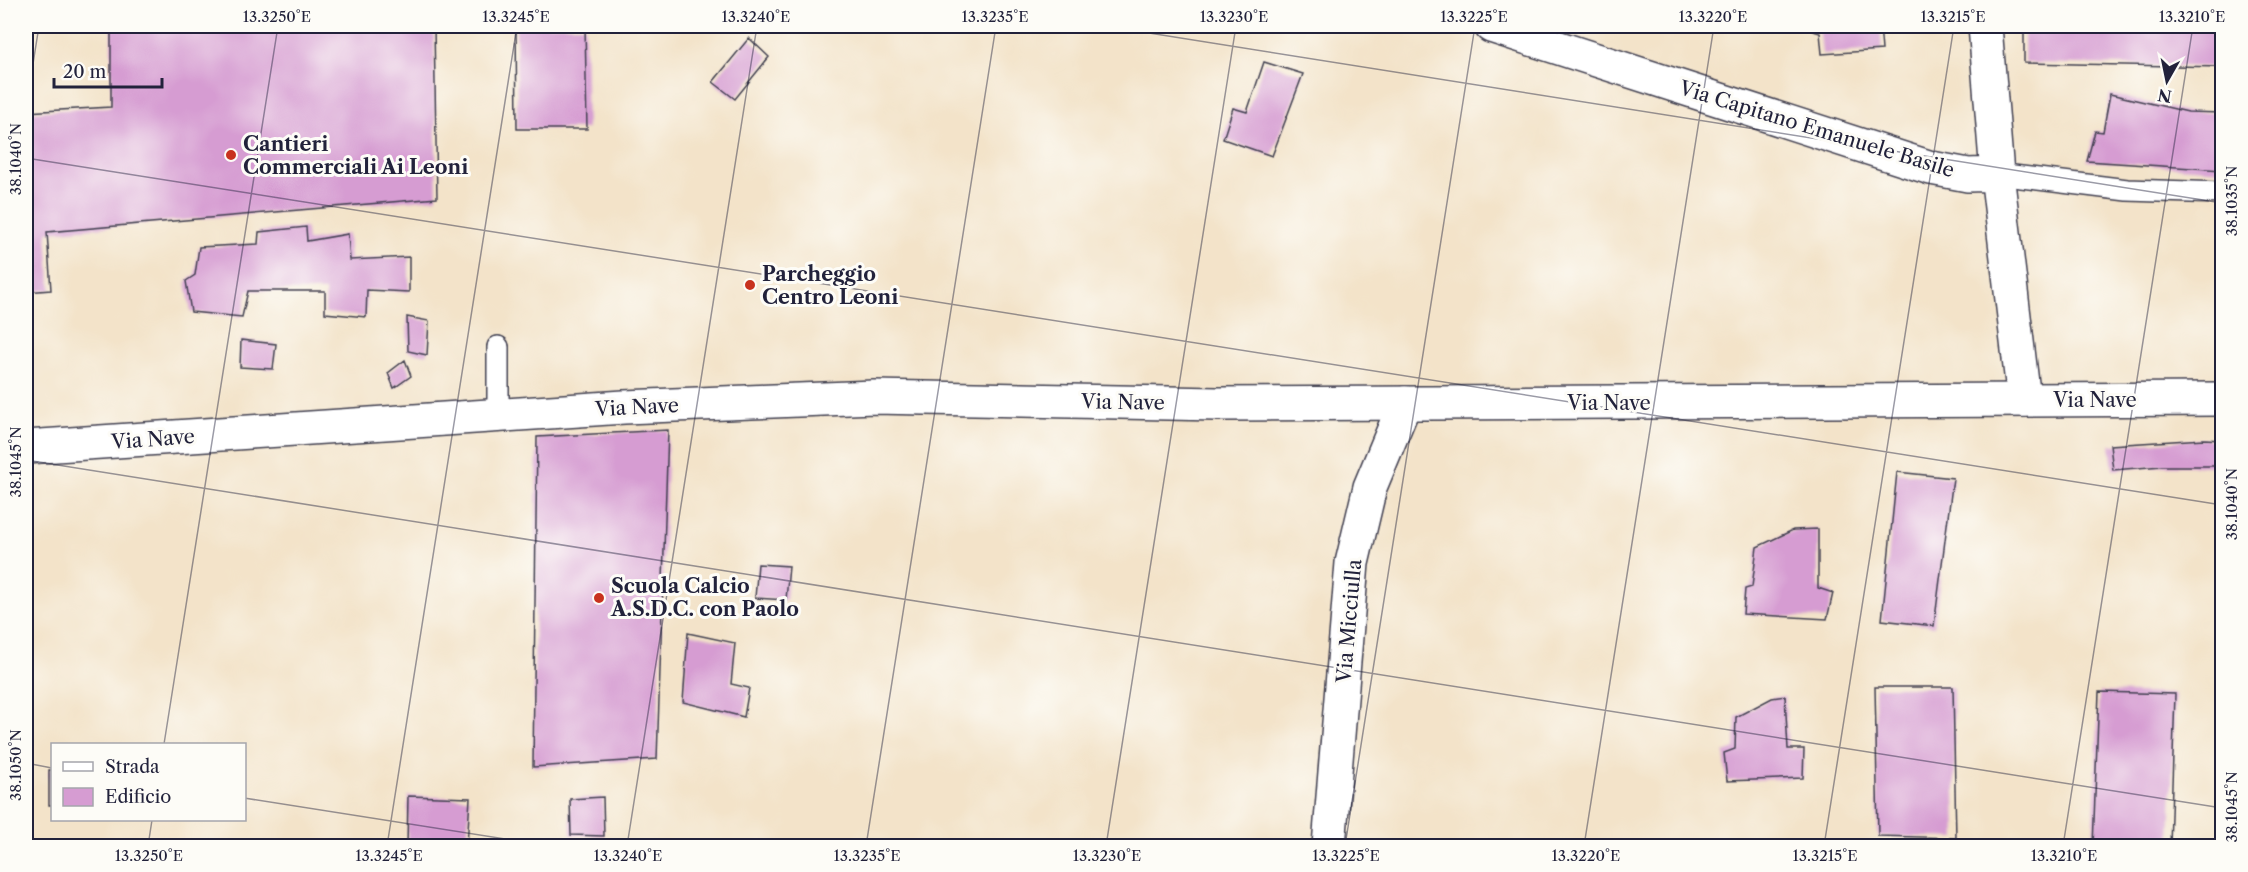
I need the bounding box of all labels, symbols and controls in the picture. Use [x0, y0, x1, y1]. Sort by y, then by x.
text: 13.3250°E [243, 7, 311, 26]
text: 13.3245°E [482, 7, 550, 26]
text: 13.3240°E [722, 7, 790, 26]
text: 13.3235°E [961, 7, 1029, 26]
text: 13.3230°E [1200, 7, 1268, 26]
text: 13.3225°E [1440, 7, 1508, 26]
text: 13.3220°E [1679, 7, 1747, 26]
text: 13.3215°E [1920, 7, 1986, 26]
text: 13.3210°E [2159, 7, 2225, 26]
scale bar [54, 51, 162, 89]
north arrow [2137, 51, 2197, 111]
text: 20 m [63, 61, 107, 83]
street label: Via Capitano Emanuele Basile [1676, 75, 1957, 182]
text: N [2156, 85, 2173, 107]
text: 38.1040°N [6, 123, 25, 195]
place label: Cantieri Commerciali Ai Leoni [243, 132, 468, 179]
marker: Cantieri Commerciali Ai Leoni [224, 148, 238, 162]
text: 38.1035°N [2222, 166, 2241, 236]
place label: Parcheggio Centro Leoni [762, 262, 898, 309]
marker: Parcheggio Centro Leoni [743, 278, 757, 292]
street label: Via Nave [2052, 388, 2137, 412]
street label: Via Nave [1080, 389, 1165, 415]
street label: Via Nave [1566, 391, 1651, 415]
street label: Via Nave [594, 393, 679, 421]
street label: Via Nave [109, 424, 196, 454]
text: 38.1045°N [6, 426, 25, 498]
text: 38.1040°N [2222, 468, 2241, 540]
street label: Via Micciulla [1332, 558, 1366, 685]
place label: Scuola Calcio A.S.D.C. con Paolo [610, 574, 799, 621]
marker: Scuola Calcio A.S.D.C. con Paolo [592, 591, 606, 605]
text: 38.1050°N [6, 729, 25, 801]
legend [51, 743, 246, 821]
text: Strada [105, 756, 160, 778]
text: 38.1045°N [2222, 771, 2241, 843]
text: Edificio [105, 786, 171, 808]
text: 13.3250°E [115, 846, 183, 865]
text: 13.3245°E [355, 846, 423, 865]
text: 13.3240°E [594, 846, 662, 865]
text: 13.3235°E [833, 846, 901, 865]
text: 13.3230°E [1073, 846, 1141, 865]
text: 13.3225°E [1312, 846, 1380, 865]
text: 13.3220°E [1552, 846, 1620, 865]
text: 13.3215°E [1792, 846, 1858, 865]
text: 13.3210°E [2031, 846, 2097, 865]

